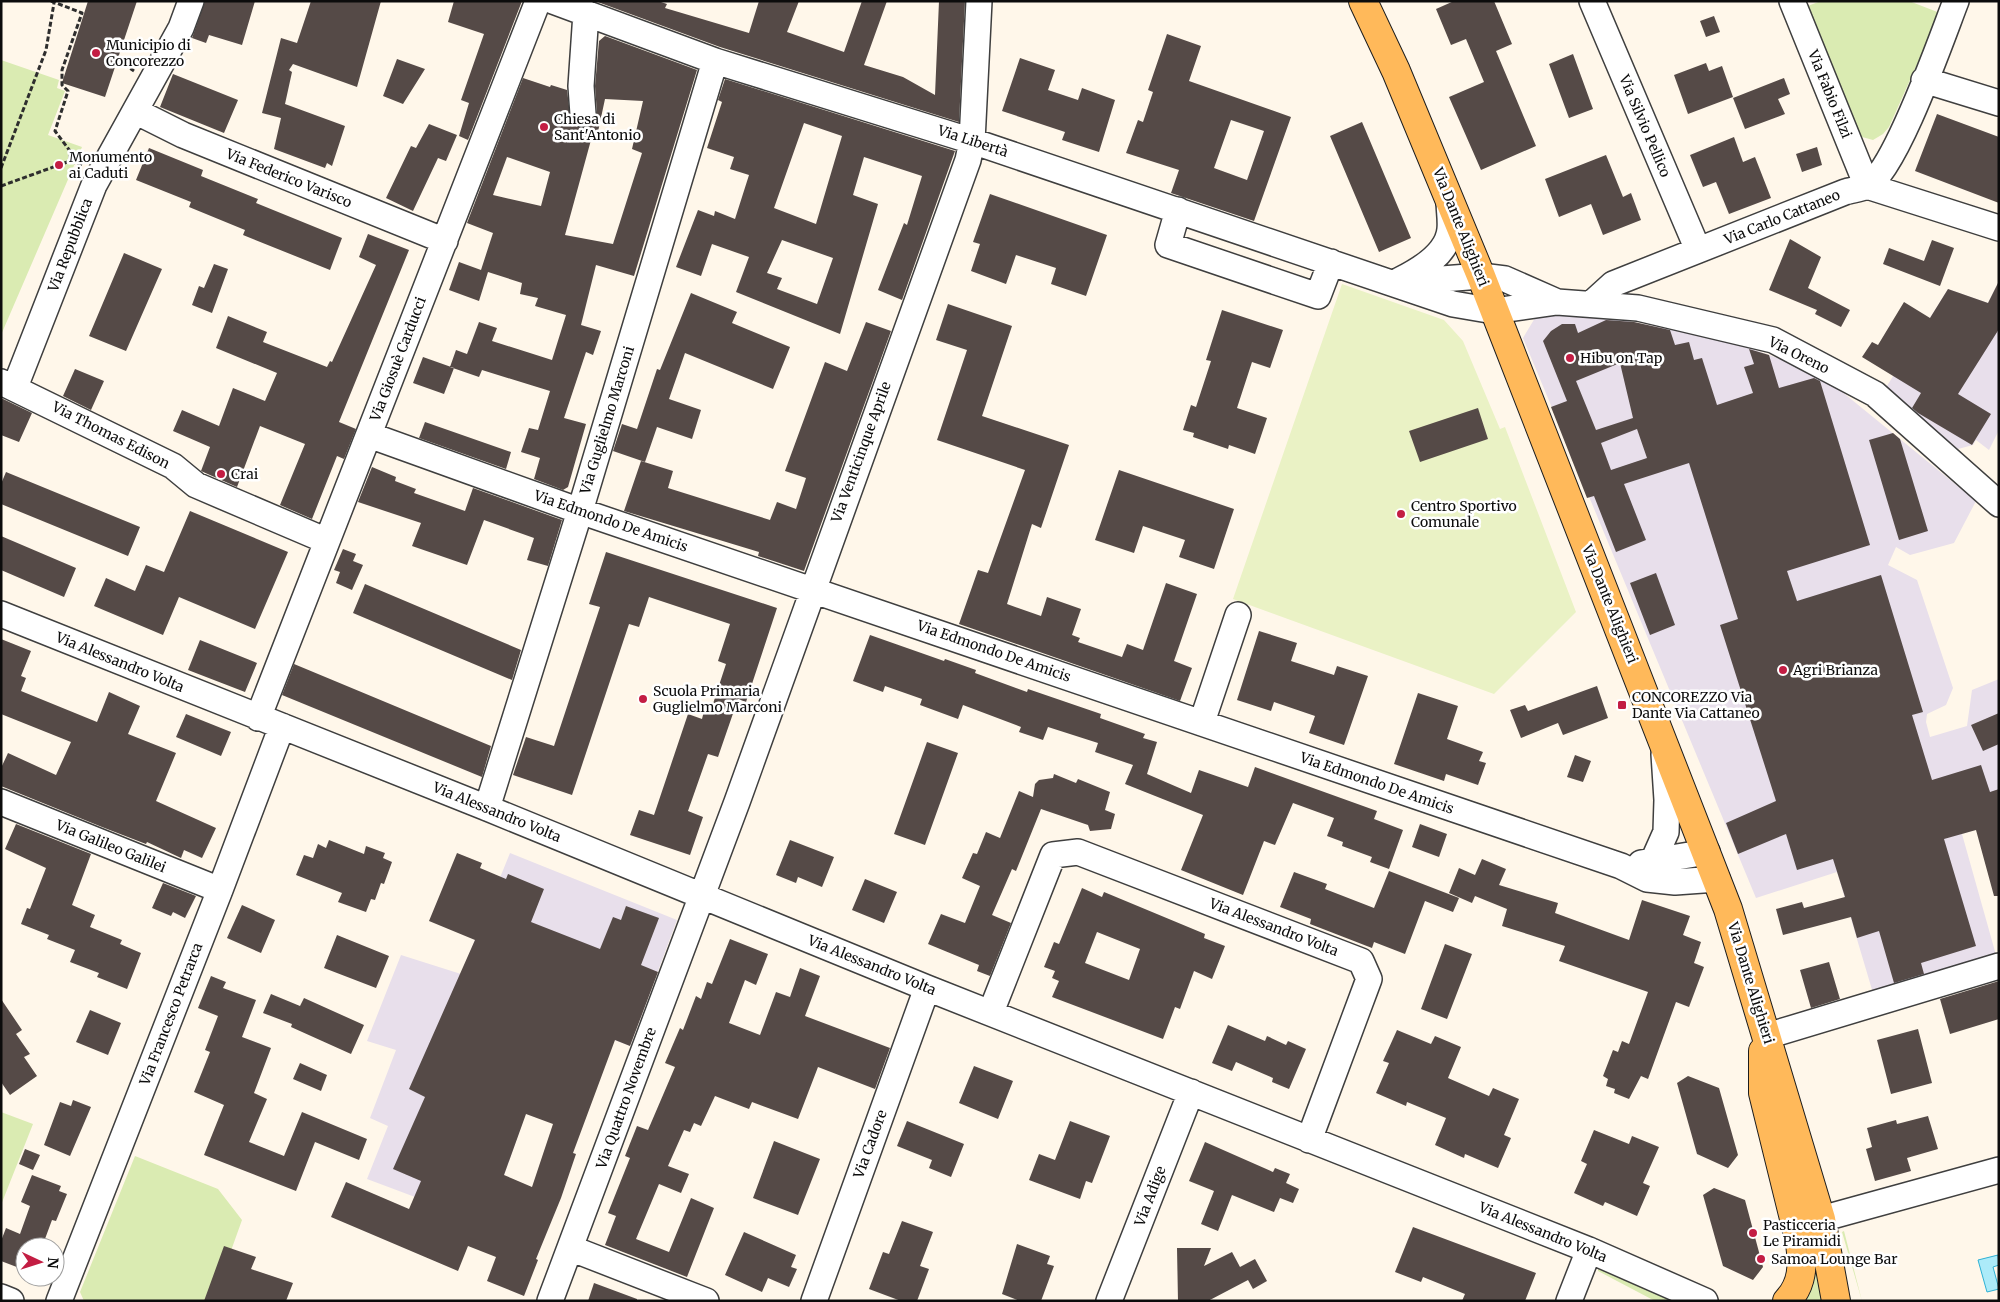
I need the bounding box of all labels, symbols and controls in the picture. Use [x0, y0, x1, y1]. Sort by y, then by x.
place label: Municipio di Concorezzo [106, 36, 191, 70]
street label: Via Fabio Filzi [1804, 46, 1856, 141]
marker: Municipio di Concorezzo [90, 47, 102, 59]
street label: Via Silvio Pellico [1615, 71, 1675, 180]
place label: Chiesa di Sant'Antonio [554, 110, 641, 144]
marker: Chiesa di Sant'Antonio [538, 121, 550, 133]
street label: Via Libertà [935, 121, 1011, 161]
street label: Via Federico Varisco [223, 144, 355, 211]
place label: Monumento ai Caduti [69, 148, 152, 182]
marker: Monumento ai Caduti [53, 159, 65, 171]
street label: Via Dante Alighieri [1429, 164, 1493, 289]
street label: Via Carlo Cattaneo [1721, 186, 1843, 249]
street label: Via Repubblica [44, 195, 96, 295]
street label: Via Giosuè Carducci [366, 294, 430, 425]
street label: Via Oreno [1765, 332, 1832, 377]
street label: Via Guglielmo Marconi [576, 343, 638, 497]
place label: Hibu on Tap [1580, 349, 1663, 367]
marker: Hibu on Tap [1564, 352, 1576, 364]
street label: Via Venticinque Aprile [827, 379, 895, 526]
street label: Via Thomas Edison [48, 397, 173, 472]
place label: Crai [231, 465, 259, 483]
marker: Crai [215, 468, 227, 480]
street label: Via Edmondo De Amicis [531, 486, 690, 556]
place label: Centro Sportivo Comunale [1411, 497, 1517, 531]
marker: Centro Sportivo Comunale [1395, 508, 1407, 520]
street label: Via Dante Alighieri [1578, 541, 1642, 666]
street label: Via Edmondo De Amicis [914, 616, 1073, 686]
street label: Via Alessandro Volta [52, 628, 187, 696]
place label: Agri Brianza [1792, 661, 1878, 679]
marker: Agri Brianza [1777, 664, 1789, 676]
place label: Scuola Primaria Guglielmo Marconi [653, 682, 783, 716]
place label: CONCOREZZO Via Dante Via Cattaneo [1632, 688, 1760, 722]
marker: Scuola Primaria Guglielmo Marconi [637, 693, 649, 705]
marker: CONCOREZZO Via Dante Via Cattaneo [1616, 699, 1628, 711]
street label: Via Edmondo De Amicis [1297, 748, 1456, 818]
street label: Via Alessandro Volta [429, 778, 564, 846]
street label: Via Galileo Galilei [52, 815, 169, 876]
street label: Via Alessandro Volta [1206, 894, 1342, 960]
street label: Via Dante Alighieri [1724, 919, 1778, 1047]
street label: Via Alessandro Volta [804, 931, 939, 999]
street label: Via Francesco Petrarca [135, 940, 207, 1089]
street label: Via Quattro Novembre [592, 1025, 660, 1172]
street label: Via Cadore [849, 1107, 891, 1182]
street label: Via Adige [1130, 1163, 1170, 1230]
street label: Via Alessandro Volta [1475, 1198, 1610, 1266]
place label: Pasticceria Le Piramidi [1763, 1216, 1841, 1250]
marker: Pasticceria Le Piramidi [1747, 1227, 1759, 1239]
north arrow [15, 1237, 65, 1287]
place label: Samoa Lounge Bar [1771, 1250, 1898, 1268]
marker: Samoa Lounge Bar [1755, 1253, 1767, 1265]
text: N [44, 1257, 62, 1269]

